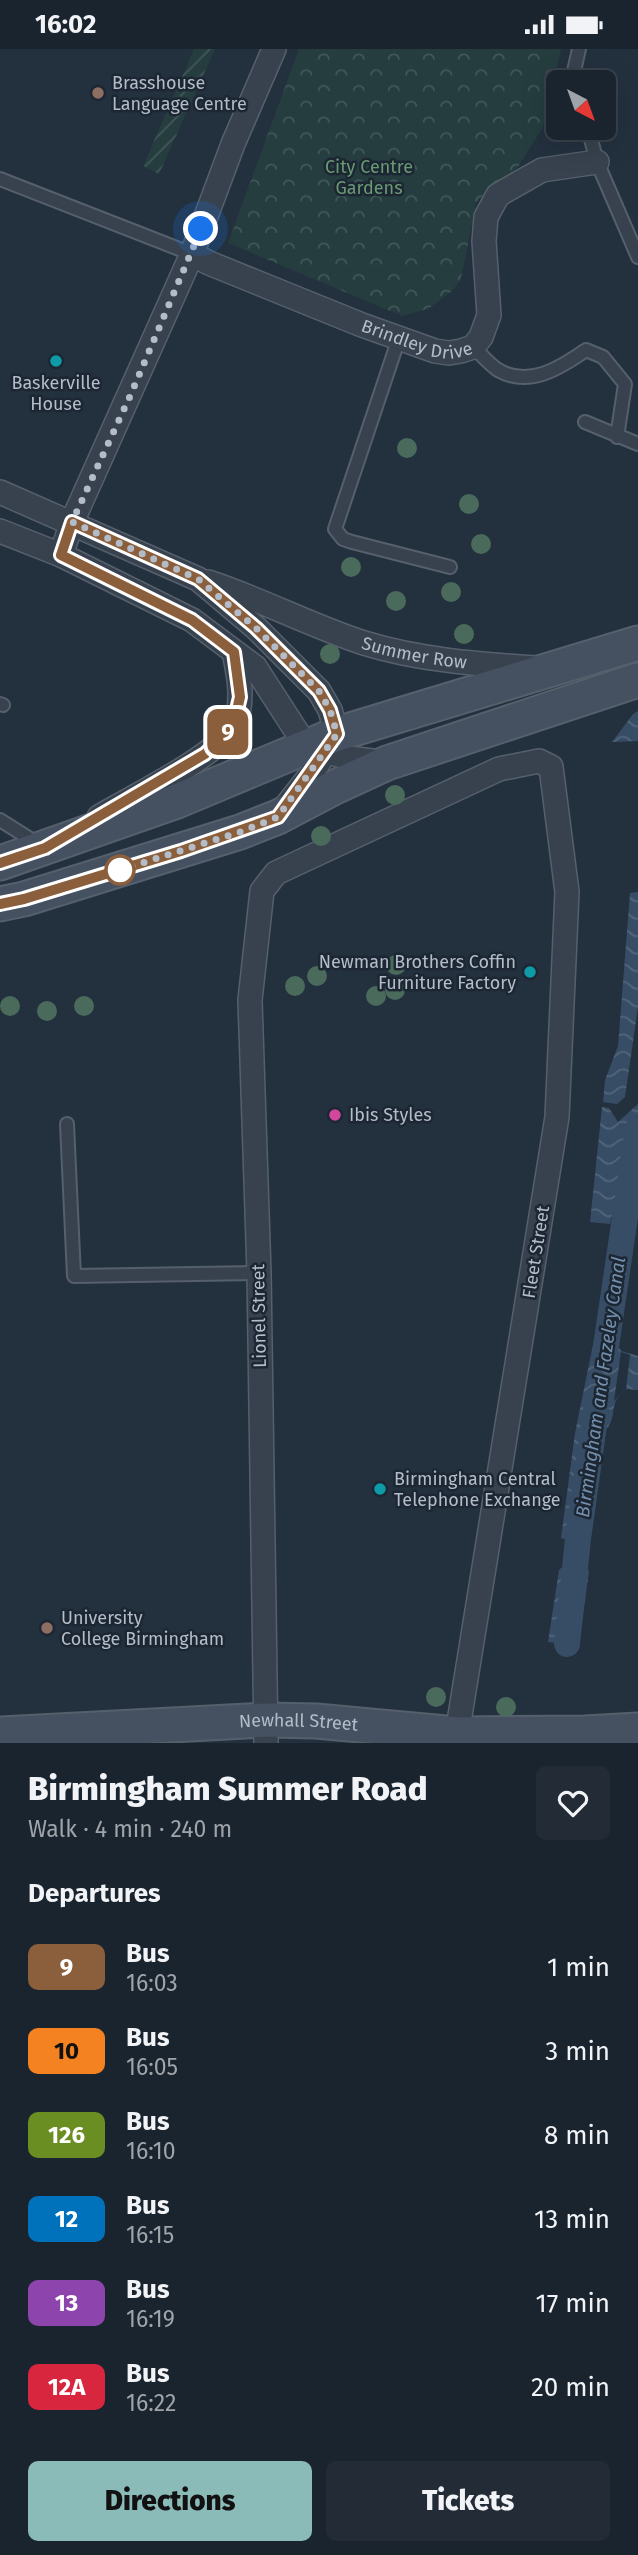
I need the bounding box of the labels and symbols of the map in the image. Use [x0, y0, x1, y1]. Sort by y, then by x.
north arrow [546, 70, 616, 140]
place label: Brasshouse Language Centre [112, 72, 247, 115]
marker: Brasshouse Language Centre [90, 85, 106, 101]
park label: City Centre Gardens [325, 156, 413, 199]
your location [183, 211, 218, 246]
street label: Brindley Drive [358, 315, 475, 364]
marker: Baskerville House [48, 353, 64, 369]
place label: Baskerville House [12, 372, 100, 415]
street label: Summer Row [359, 632, 468, 673]
line badge: 9 [205, 709, 251, 755]
unlabelled marker [105, 855, 135, 885]
place label: Newman Brothers Coffin Furniture Factory [319, 951, 516, 994]
marker: Newman Brothers Coffin Furniture Factory [522, 964, 538, 980]
place label: Ibis Styles [349, 1104, 432, 1126]
marker: Ibis Styles [327, 1107, 343, 1123]
street label: Fleet Street [518, 1204, 554, 1300]
water label: Birmingham and Fazeley Canal [571, 1255, 630, 1519]
street label: Lionel Street [247, 1263, 271, 1368]
place label: Birmingham Central Telephone Exchange [394, 1468, 561, 1511]
marker: Birmingham Central Telephone Exchange [372, 1481, 388, 1497]
place label: University College Birmingham [61, 1607, 224, 1650]
marker: University College Birmingham [39, 1620, 55, 1636]
street label: Newhall Street [238, 1709, 360, 1736]

